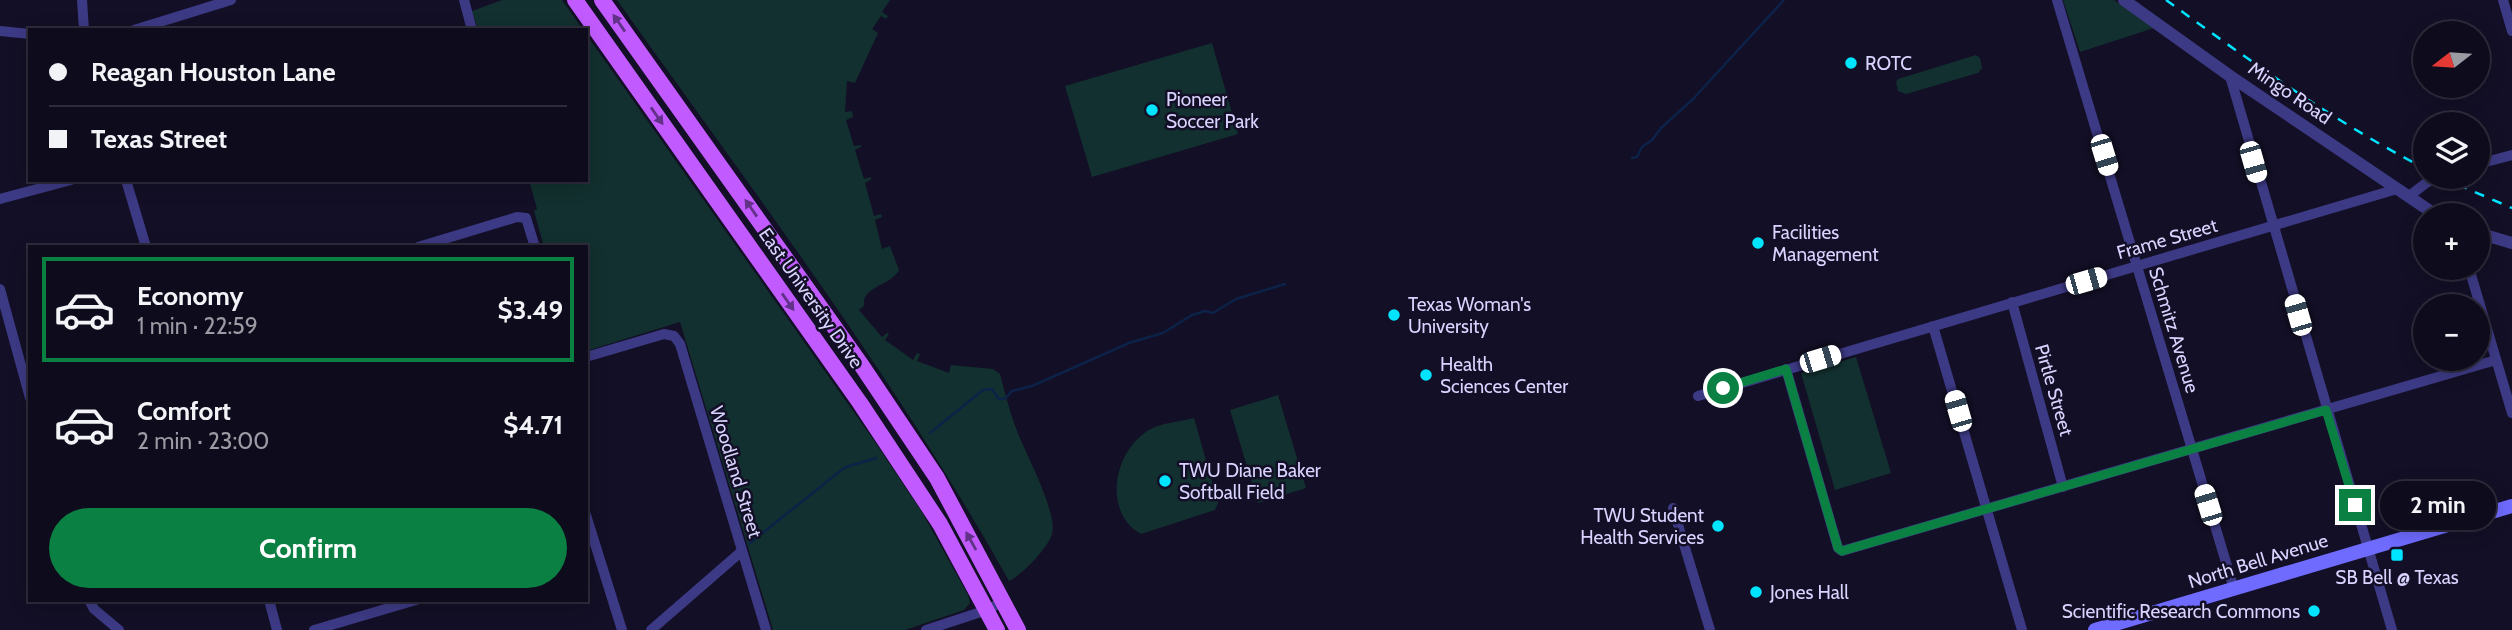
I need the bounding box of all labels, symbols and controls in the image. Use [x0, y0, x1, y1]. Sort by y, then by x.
one-way arrow [612, 14, 626, 32]
north arrow [2413, 21, 2490, 98]
map controls [2413, 21, 2490, 371]
place label: ROTC [1865, 52, 1912, 75]
marker: ROTC [1843, 55, 1859, 71]
text: Reagan Houston Lane [91, 56, 336, 88]
street label: Mingo Road [2244, 57, 2336, 129]
place label: Pioneer Soccer Park [1166, 88, 1259, 133]
marker: Pioneer Soccer Park [1144, 102, 1160, 118]
one-way arrow [649, 107, 663, 125]
button: layers [2413, 112, 2490, 189]
text: Texas Street [91, 123, 227, 155]
car [2088, 132, 2121, 178]
car [2238, 139, 2269, 185]
one-way arrow [744, 199, 758, 217]
button: + [2413, 203, 2490, 280]
street label: Frame Street [2114, 214, 2221, 264]
place label: Facilities Management [1772, 221, 1879, 266]
street label: East University Drive [754, 223, 868, 373]
marker: Facilities Management [1750, 235, 1766, 251]
street label: Schmitz Avenue [2144, 264, 2204, 396]
car [2063, 265, 2110, 297]
icon: car [53, 278, 116, 341]
text: Economy [137, 280, 243, 312]
car [2283, 292, 2314, 338]
one-way arrow [781, 293, 795, 311]
place label: Texas Woman's University [1408, 293, 1531, 338]
text: $3.49 [497, 294, 563, 326]
button: − [2413, 294, 2490, 371]
marker: Texas Woman's University [1386, 307, 1402, 323]
text: 1 min · 22:59 [137, 312, 258, 340]
street label: Pirtle Street [2030, 341, 2078, 439]
car [1797, 343, 1844, 375]
place label: Health Sciences Center [1440, 353, 1568, 398]
marker: Health Sciences Center [1418, 367, 1434, 383]
route start [1707, 372, 1739, 404]
car [1943, 388, 1974, 434]
icon: car [53, 393, 116, 456]
text: Comfort [137, 395, 231, 427]
street label: Woodland Street [705, 403, 767, 541]
text: $4.71 [503, 409, 563, 441]
text: 2 min · 23:00 [137, 427, 269, 455]
place label: TWU Diane Baker Softball Field [1179, 459, 1321, 504]
marker: TWU Diane Baker Softball Field [1157, 473, 1173, 489]
callout: 2 min [2380, 480, 2495, 530]
car [2192, 482, 2225, 528]
route end [2339, 489, 2371, 521]
text: 2 min [2410, 491, 2466, 519]
place label: TWU Student Health Services [1580, 504, 1705, 549]
button: Confirm [49, 508, 567, 588]
marker: TWU Student Health Services [1710, 518, 1726, 534]
street label: North Bell Avenue [2185, 529, 2331, 593]
one-way arrow [965, 531, 977, 550]
marker: SB Bell @ Texas [2389, 547, 2405, 563]
place label: SB Bell @ Texas [2335, 566, 2459, 589]
place label: Jones Hall [1769, 581, 1849, 604]
marker: Jones Hall [1748, 584, 1764, 600]
place label: Scientific Research Commons [2062, 600, 2300, 623]
marker: Scientific Research Commons [2306, 603, 2322, 619]

